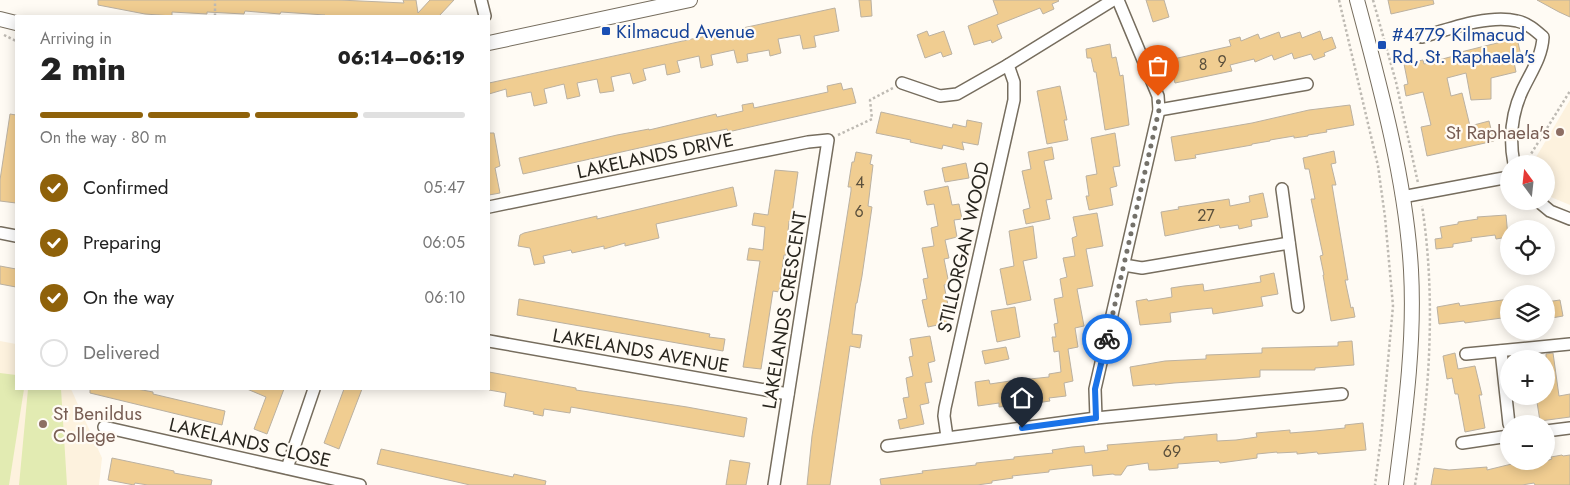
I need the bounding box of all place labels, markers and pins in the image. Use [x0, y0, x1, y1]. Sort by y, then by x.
place label: Kilmacud Avenue [616, 18, 755, 45]
place label: #4779 Kilmacud Rd, St. Raphaela's [1392, 21, 1535, 70]
marker: Kilmacud Avenue [600, 25, 612, 37]
marker: #4779 Kilmacud Rd, St. Raphaela's [1376, 39, 1388, 51]
pin [1137, 45, 1179, 96]
place label: St Raphaela's [1446, 119, 1550, 146]
marker: St Raphaela's [1554, 126, 1566, 138]
pin [1001, 377, 1043, 428]
place label: St Benildus College [53, 400, 142, 449]
marker: St Benildus College [37, 418, 49, 430]

